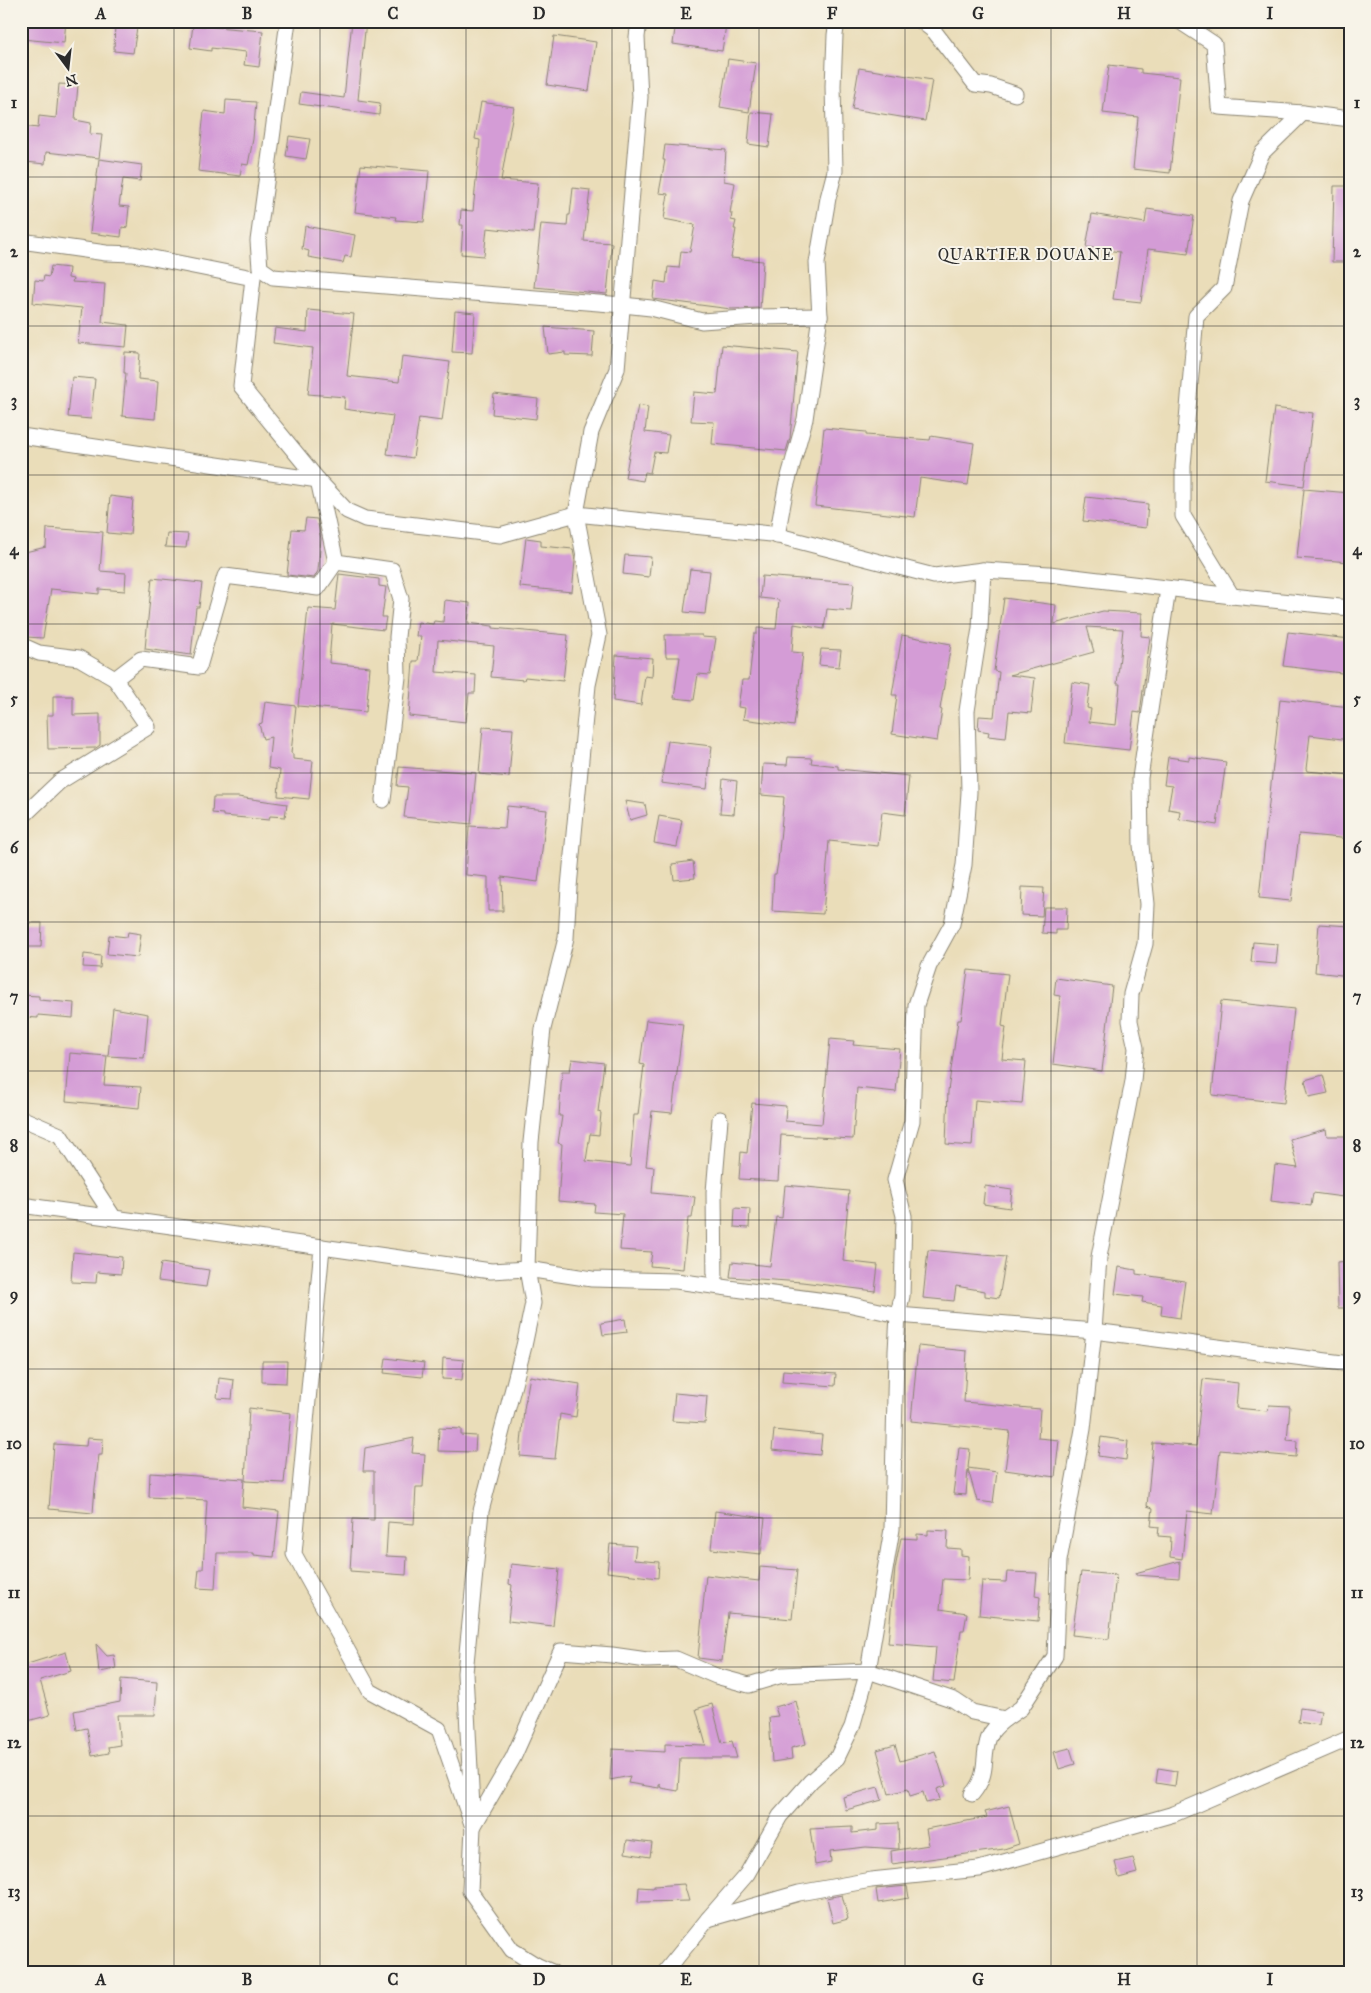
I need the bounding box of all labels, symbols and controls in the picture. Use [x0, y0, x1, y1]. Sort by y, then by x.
text: A [95, 4, 107, 23]
text: B [242, 4, 252, 23]
text: C [388, 4, 399, 23]
text: D [533, 4, 546, 23]
text: E [680, 4, 692, 23]
text: F [827, 4, 838, 23]
text: G [972, 4, 984, 23]
text: H [1117, 4, 1131, 23]
text: I [1267, 4, 1274, 23]
north arrow [42, 42, 92, 92]
text: N [63, 70, 79, 90]
text: 1 [11, 93, 18, 112]
text: 1 [1354, 93, 1361, 112]
text: 2 [10, 242, 19, 261]
text: 2 [1353, 242, 1362, 261]
district label: QUARTIER DOUANE [938, 245, 1114, 264]
text: 3 [11, 391, 17, 411]
text: 3 [1354, 391, 1360, 411]
text: 4 [10, 540, 20, 560]
text: 4 [1353, 540, 1363, 560]
text: 5 [10, 689, 18, 708]
text: 5 [1353, 689, 1361, 708]
text: 6 [10, 838, 19, 857]
text: 6 [1353, 838, 1362, 857]
text: 7 [10, 987, 19, 1006]
text: 7 [1353, 987, 1362, 1006]
text: 8 [10, 1136, 18, 1155]
text: 8 [1353, 1136, 1361, 1155]
text: 9 [10, 1285, 18, 1305]
text: 9 [1353, 1285, 1361, 1305]
text: 10 [6, 1434, 22, 1453]
text: 10 [1349, 1434, 1365, 1453]
text: 11 [8, 1583, 21, 1602]
text: 11 [1351, 1583, 1364, 1602]
text: 12 [7, 1733, 22, 1752]
text: 12 [1350, 1733, 1365, 1752]
text: 13 [8, 1882, 20, 1902]
text: 13 [1351, 1882, 1363, 1902]
text: A [95, 1970, 107, 1989]
text: B [242, 1970, 252, 1989]
text: C [388, 1970, 399, 1989]
text: D [533, 1970, 546, 1989]
text: E [680, 1970, 692, 1989]
text: F [827, 1970, 838, 1989]
text: G [972, 1970, 984, 1989]
text: H [1117, 1970, 1131, 1989]
text: I [1267, 1970, 1274, 1989]

